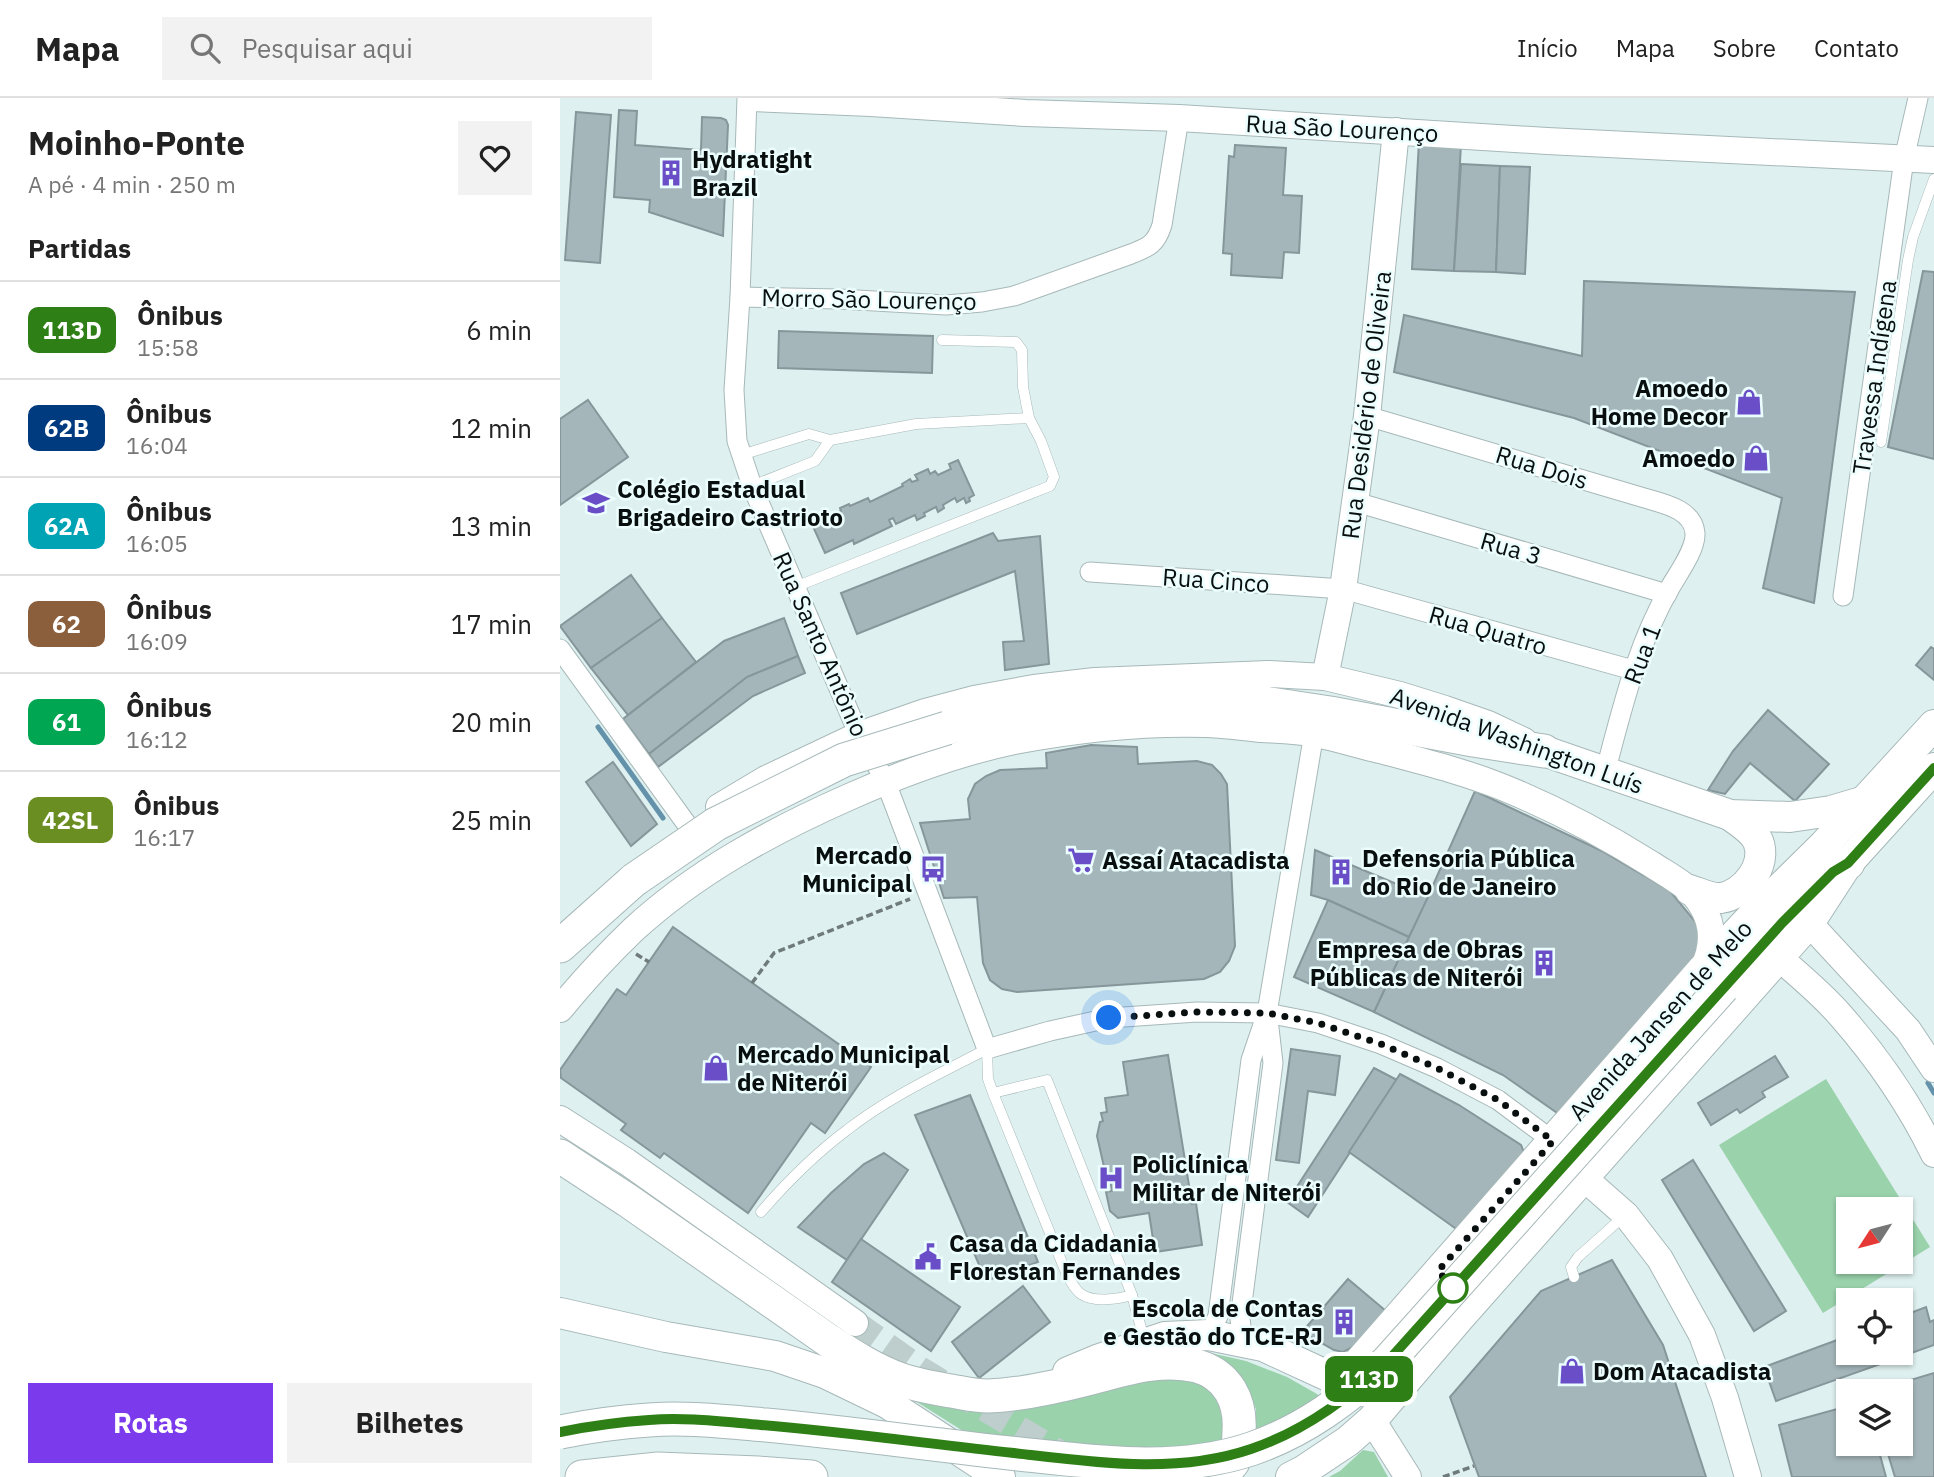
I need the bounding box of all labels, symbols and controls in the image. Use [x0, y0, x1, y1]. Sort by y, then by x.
search box [162, 17, 652, 80]
text: Mapa [35, 27, 120, 70]
icon: search [186, 29, 224, 67]
text: Pesquisar aqui [242, 31, 413, 65]
text: Início [1517, 32, 1578, 64]
text: Mapa [1616, 32, 1675, 64]
text: Sobre [1713, 32, 1776, 64]
text: Contato [1814, 32, 1899, 64]
street label: Rua São Lourenço [1245, 107, 1439, 149]
text: Moinho-Ponte [28, 121, 245, 164]
button: heart [458, 121, 532, 195]
place label: Hydratight Brazil [692, 143, 812, 203]
building icon: Hydratight Brazil [656, 158, 686, 188]
text: A pé · 4 min · 250 m [28, 169, 236, 199]
text: Partidas [28, 231, 131, 265]
street label: Rua Desidério de Oliveira [1334, 269, 1398, 541]
street label: Travessa Indígena [1845, 278, 1903, 476]
street label: Morro São Lourenço [761, 281, 977, 317]
text: Ônibus [137, 298, 223, 332]
text: 6 min [466, 313, 532, 347]
text: 113D [42, 314, 102, 346]
text: 15:58 [137, 332, 199, 362]
place label: Amoedo Home Decor [1591, 372, 1728, 432]
shop icon: Amoedo Home Decor [1734, 387, 1764, 417]
text: Ônibus [126, 396, 212, 430]
text: 12 min [451, 411, 532, 445]
text: 62B [44, 412, 89, 444]
text: 16:04 [126, 430, 188, 460]
street label: Rua Dois [1492, 438, 1592, 496]
place label: Amoedo [1642, 442, 1735, 474]
shop icon: Amoedo [1741, 443, 1771, 473]
place label: Colégio Estadual Brigadeiro Castrioto [617, 473, 843, 533]
school or university icon: Colégio Estadual Brigadeiro Castrioto [581, 488, 611, 518]
text: Ônibus [126, 494, 212, 528]
text: 13 min [451, 509, 532, 543]
text: 62A [44, 510, 89, 542]
street label: Rua 3 [1477, 524, 1545, 572]
text: 16:05 [126, 528, 188, 558]
street label: Rua Santo Antônio [766, 547, 876, 741]
street label: Rua Cinco [1161, 560, 1271, 600]
text: Ônibus [126, 592, 212, 626]
street label: Rua Quatro [1425, 598, 1551, 662]
text: 17 min [451, 607, 532, 641]
text: 62 [52, 608, 81, 640]
street label: Rua 1 [1616, 619, 1668, 689]
text: 16:09 [126, 626, 188, 656]
street label: Avenida Washington Luís [1386, 679, 1648, 801]
text: Ônibus [126, 690, 212, 724]
text: 20 min [451, 705, 532, 739]
text: 61 [52, 706, 81, 738]
text: 16:12 [126, 724, 188, 754]
text: Ônibus [134, 788, 219, 822]
text: 25 min [451, 803, 532, 837]
text: 42SL [42, 804, 99, 836]
text: 16:17 [134, 822, 195, 852]
place label: Mercado Municipal [802, 839, 912, 899]
place label: Defensoria Pública do Rio de Janeiro [1362, 842, 1575, 902]
place label: Assaí Atacadista [1102, 844, 1290, 876]
supermarket icon: Assaí Atacadista [1066, 845, 1096, 875]
bus stop icon: Mercado Municipal [918, 854, 948, 884]
building icon: Defensoria Pública do Rio de Janeiro [1326, 857, 1356, 887]
street label: Avenida Jansen de Melo [1561, 913, 1759, 1127]
place label: Empresa de Obras Públicas de Niterói [1310, 933, 1523, 993]
building icon: Empresa de Obras Públicas de Niterói [1529, 948, 1559, 978]
your location [1091, 1000, 1126, 1035]
place label: Mercado Municipal de Niterói [737, 1038, 950, 1098]
shop icon: Mercado Municipal de Niterói [701, 1053, 731, 1083]
place label: Policlínica Militar de Niterói [1132, 1148, 1321, 1208]
hospital icon: Policlínica Militar de Niterói [1096, 1163, 1126, 1193]
north arrow [1836, 1197, 1913, 1274]
map controls [1836, 1197, 1913, 1456]
place label: Casa da Cidadania Florestan Fernandes [949, 1227, 1181, 1287]
public building icon: Casa da Cidadania Florestan Fernandes [913, 1242, 943, 1272]
unlabelled marker [1438, 1273, 1468, 1303]
button: locate [1836, 1288, 1913, 1365]
place label: Escola de Contas e Gestão do TCE-RJ [1103, 1292, 1323, 1352]
building icon: Escola de Contas e Gestão do TCE-RJ [1329, 1307, 1359, 1337]
place label: Dom Atacadista [1593, 1355, 1772, 1387]
line badge: 113D [1320, 1356, 1418, 1402]
shop icon: Dom Atacadista [1557, 1356, 1587, 1386]
text: 113D [1339, 1363, 1399, 1395]
button: layers [1836, 1379, 1913, 1456]
button: Rotas [28, 1383, 273, 1463]
button: Bilhetes [287, 1383, 532, 1463]

